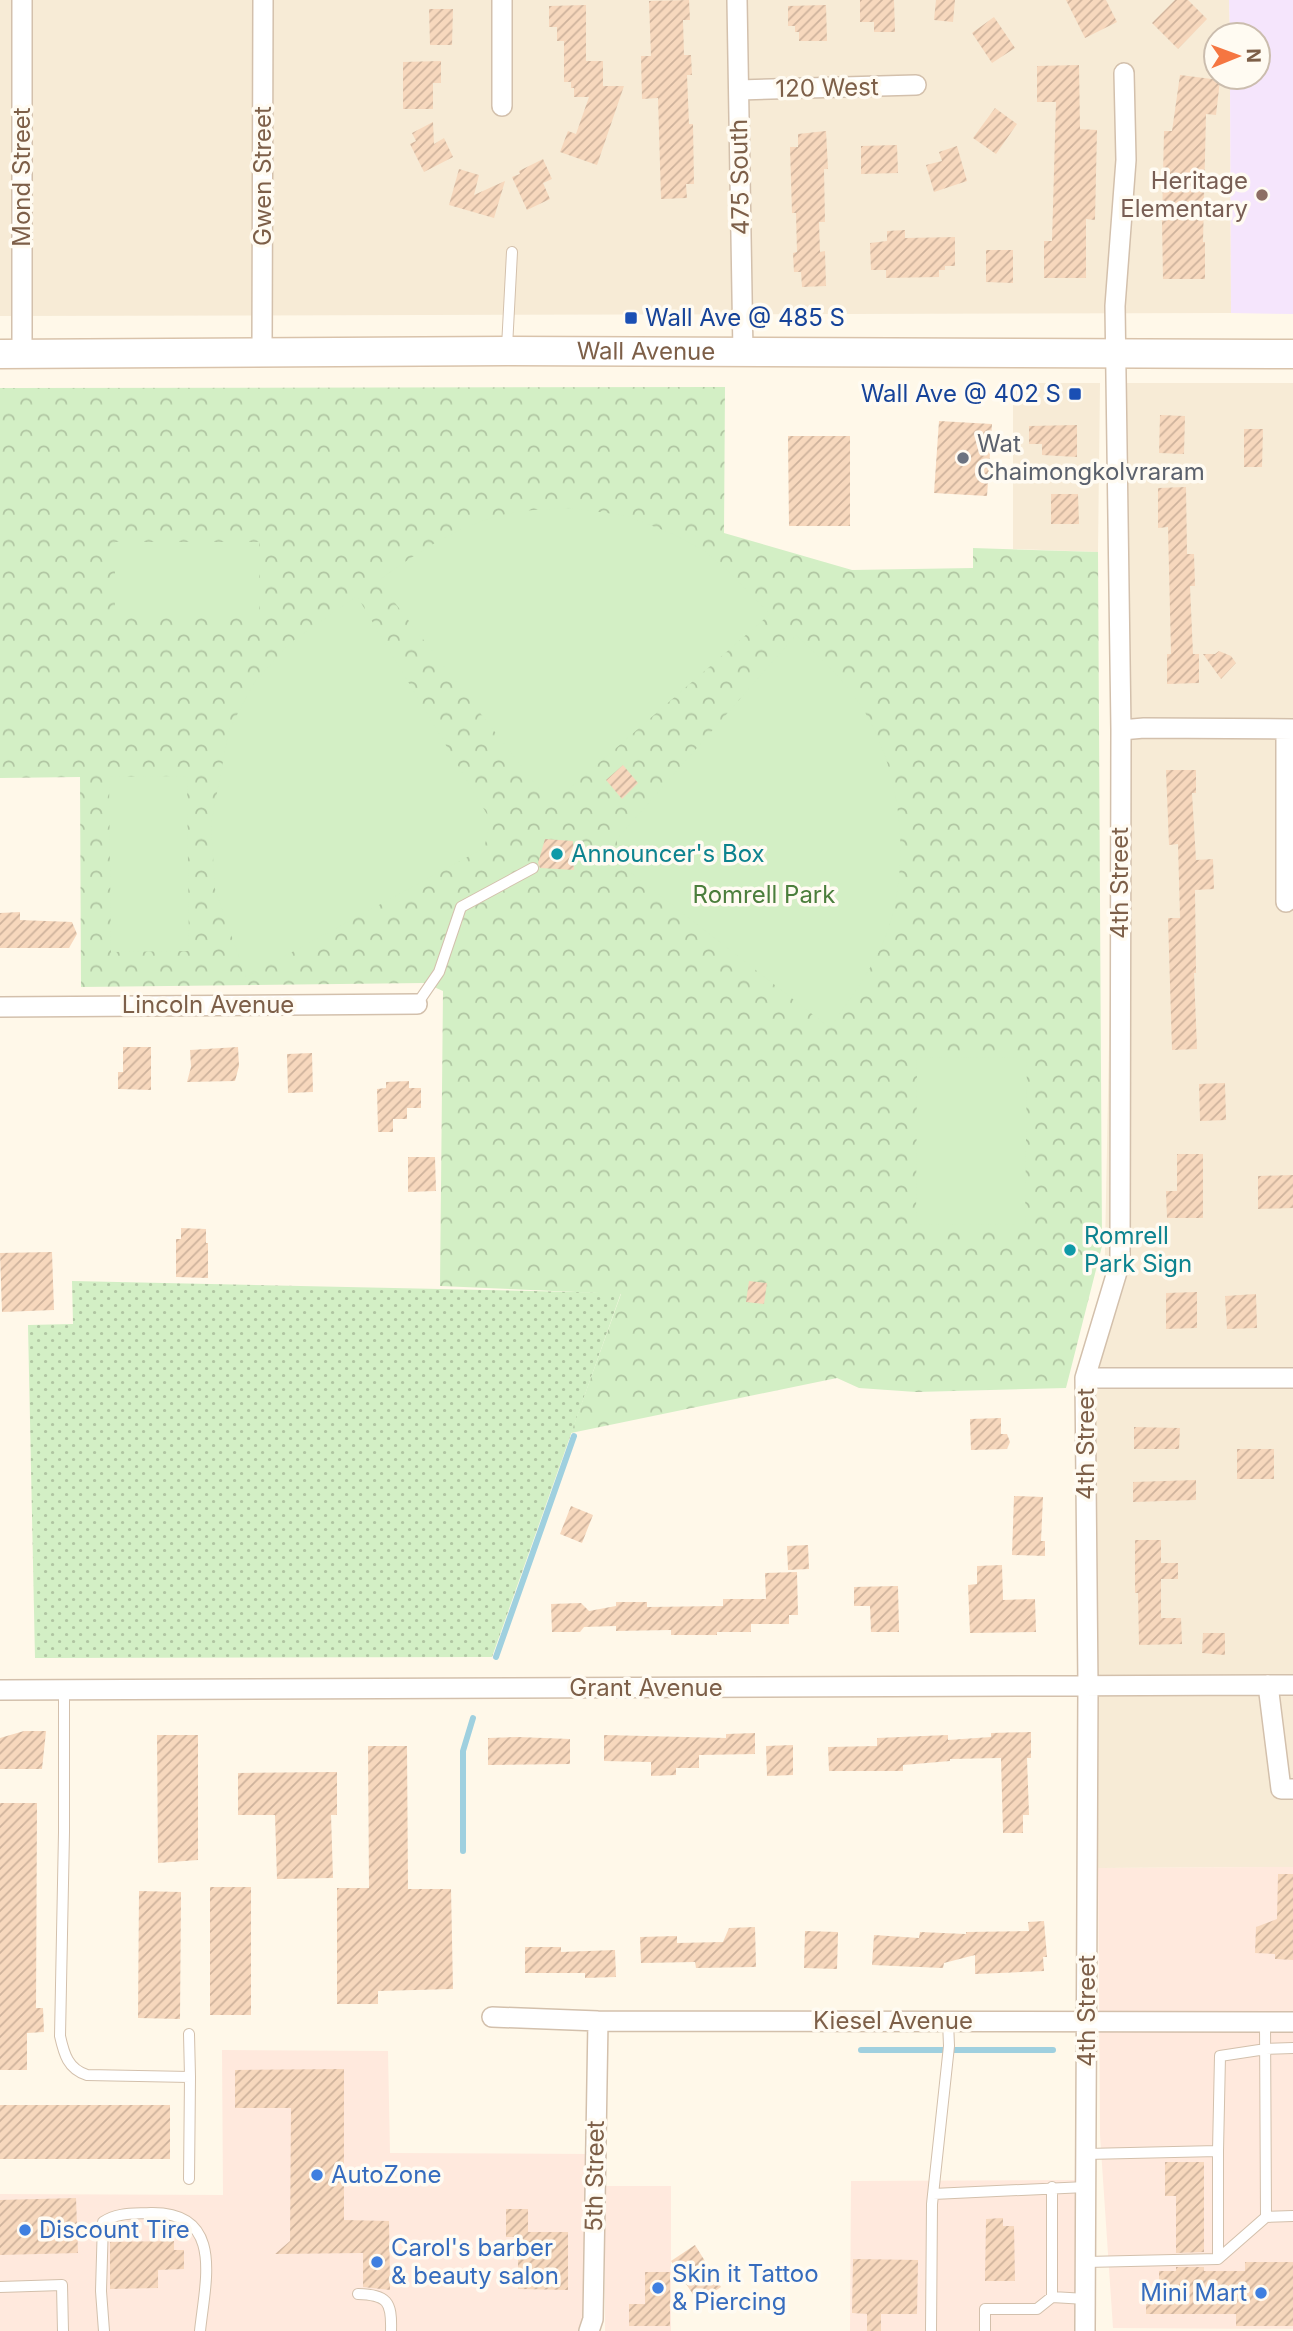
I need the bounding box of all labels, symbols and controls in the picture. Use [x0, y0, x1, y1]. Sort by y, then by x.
north arrow [1202, 21, 1272, 91]
text: N [1242, 48, 1265, 63]
street label: 120 West [775, 72, 879, 103]
street label: Gwen Street [248, 106, 277, 246]
street label: Mond Street [7, 107, 36, 247]
street label: 475 South [724, 119, 755, 235]
place label: Heritage Elementary [1120, 166, 1248, 223]
marker: Heritage Elementary [1254, 187, 1270, 203]
place label: Wall Ave @ 485 S [645, 303, 845, 332]
marker: Wall Ave @ 485 S [623, 310, 639, 326]
street label: Wall Avenue [577, 336, 715, 366]
place label: Wall Ave @ 402 S [861, 379, 1061, 408]
marker: Wall Ave @ 402 S [1067, 386, 1083, 402]
place label: Wat Chaimongkolvraram [977, 429, 1205, 486]
marker: Wat Chaimongkolvraram [955, 450, 971, 466]
street label: 4th Street [1105, 827, 1134, 939]
place label: Announcer's Box [571, 839, 765, 868]
marker: Announcer's Box [549, 846, 565, 862]
park label: Romrell Park [693, 880, 835, 909]
street label: Lincoln Avenue [122, 990, 294, 1019]
place label: Romrell Park Sign [1084, 1221, 1192, 1278]
marker: Romrell Park Sign [1062, 1242, 1078, 1258]
street label: 4th Street [1071, 1388, 1100, 1500]
street label: Grant Avenue [569, 1673, 723, 1702]
street label: 4th Street [1072, 1955, 1101, 2067]
street label: Kiesel Avenue [813, 2006, 973, 2035]
street label: 5th Street [579, 2120, 610, 2232]
place label: AutoZone [331, 2160, 441, 2189]
marker: AutoZone [309, 2167, 325, 2183]
place label: Discount Tire [39, 2215, 190, 2244]
marker: Discount Tire [17, 2222, 33, 2238]
place label: Carol's barber & beauty salon [391, 2233, 559, 2290]
marker: Carol's barber & beauty salon [369, 2254, 385, 2270]
place label: Skin it Tattoo & Piercing [672, 2259, 819, 2316]
place label: Mini Mart [1140, 2278, 1247, 2307]
marker: Skin it Tattoo & Piercing [650, 2280, 666, 2296]
marker: Mini Mart [1253, 2285, 1269, 2301]

